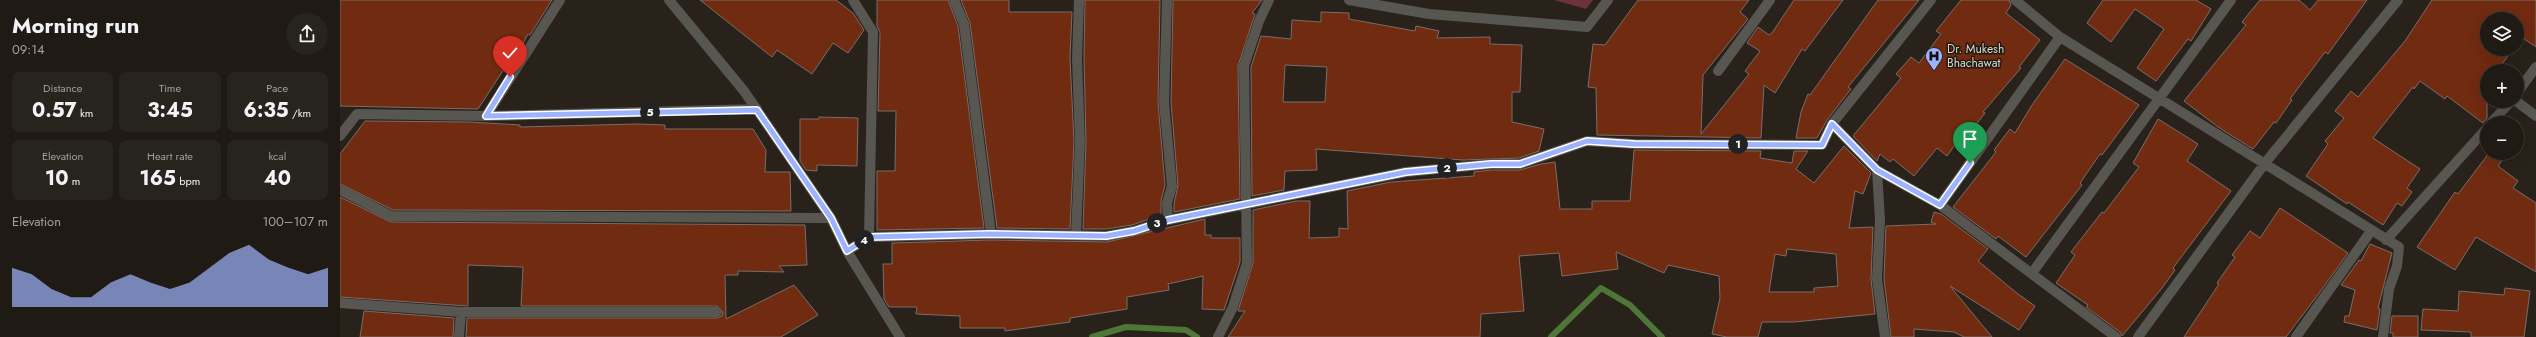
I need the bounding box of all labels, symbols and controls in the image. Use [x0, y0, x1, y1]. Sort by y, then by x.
text: Morning run [12, 9, 139, 41]
map controls [2480, 12, 2524, 160]
button: layers [2480, 12, 2524, 56]
button: share [286, 13, 328, 55]
pin [493, 36, 527, 77]
text: 09:14 [12, 40, 45, 59]
place label: Dr. Mukesh Bhachawat [1947, 40, 2004, 72]
icon: check [499, 42, 521, 64]
hospital icon: Dr. Mukesh Bhachawat [1924, 46, 1944, 71]
button: + [2480, 64, 2524, 108]
text: Distance [43, 80, 82, 96]
text: Time [159, 80, 181, 96]
text: Pace [266, 80, 288, 96]
text: 0.57 [32, 96, 77, 125]
text: 3:45 [147, 96, 193, 125]
text: 6:35 [244, 96, 289, 125]
pin: 5 [640, 102, 660, 122]
text: 5 [646, 104, 654, 120]
text: km [77, 105, 93, 121]
text: /km [289, 105, 311, 121]
button: − [2480, 116, 2524, 160]
pin [1953, 122, 1987, 163]
icon: arrive [1959, 128, 1981, 150]
pin: 1 [1728, 134, 1748, 154]
text: 1 [1735, 136, 1741, 152]
text: Elevation [42, 148, 83, 164]
text: Heart rate [147, 148, 193, 164]
text: kcal [268, 148, 286, 164]
pin: 2 [1437, 158, 1457, 178]
text: 2 [1443, 160, 1451, 176]
text: 10 [45, 164, 68, 193]
text: 165 [140, 164, 176, 193]
text: 40 [264, 164, 291, 193]
text: m [68, 173, 80, 189]
text: bpm [176, 173, 200, 189]
text: Elevation [12, 212, 61, 231]
text: 100–107 m [262, 212, 328, 231]
pin: 3 [1147, 213, 1167, 233]
text: 3 [1154, 215, 1160, 231]
pin: 4 [854, 230, 874, 250]
text: 4 [860, 232, 868, 248]

